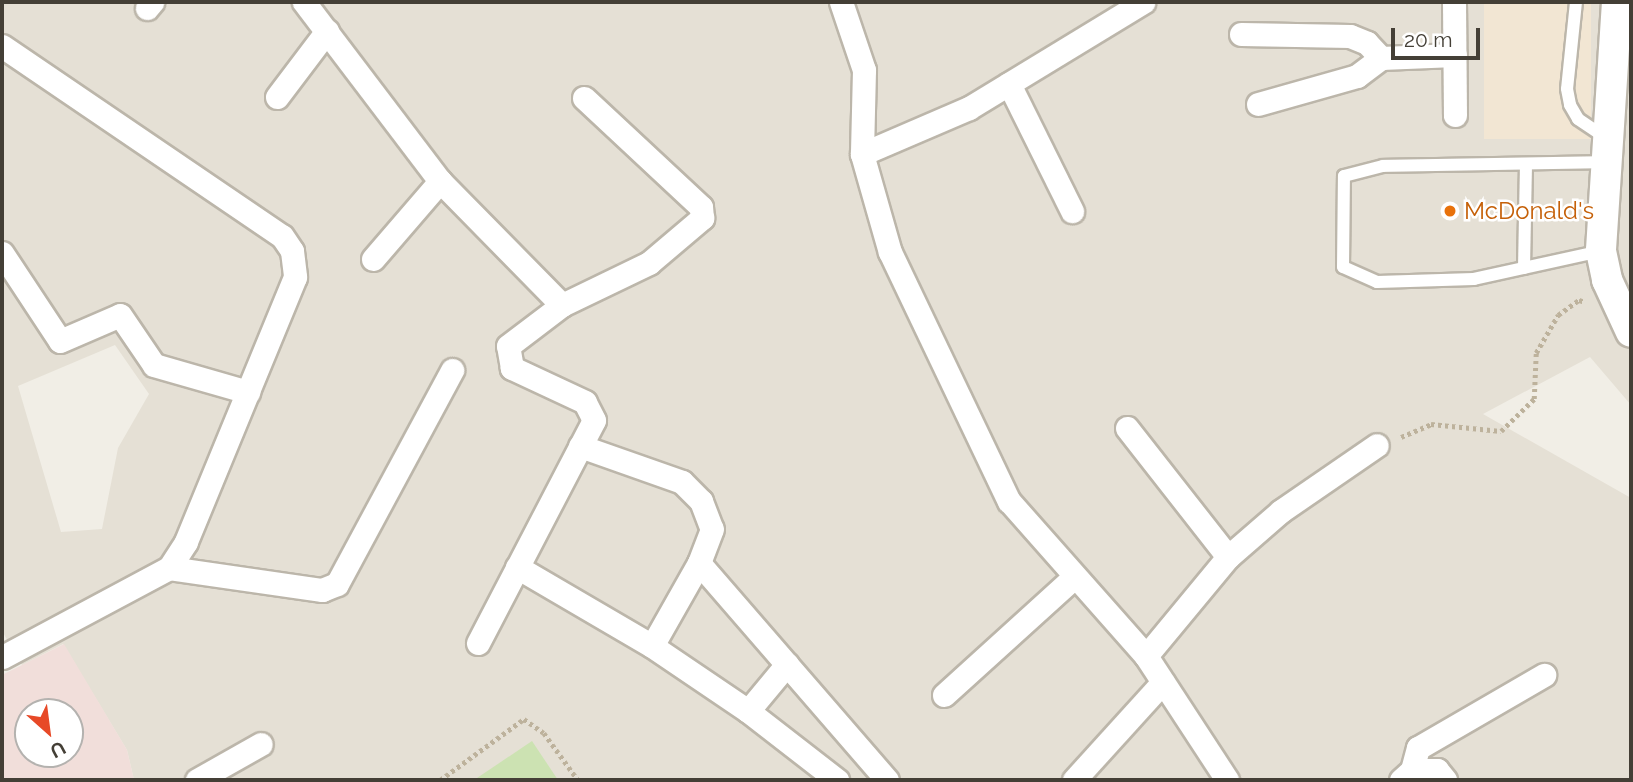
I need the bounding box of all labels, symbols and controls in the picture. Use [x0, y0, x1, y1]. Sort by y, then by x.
scale bar [1395, 14, 1484, 58]
text: 20 m [1404, 27, 1452, 52]
place label: McDonald's [1464, 197, 1594, 225]
marker: McDonald's [1442, 203, 1458, 219]
north arrow [14, 698, 84, 768]
text: U [46, 737, 69, 763]

